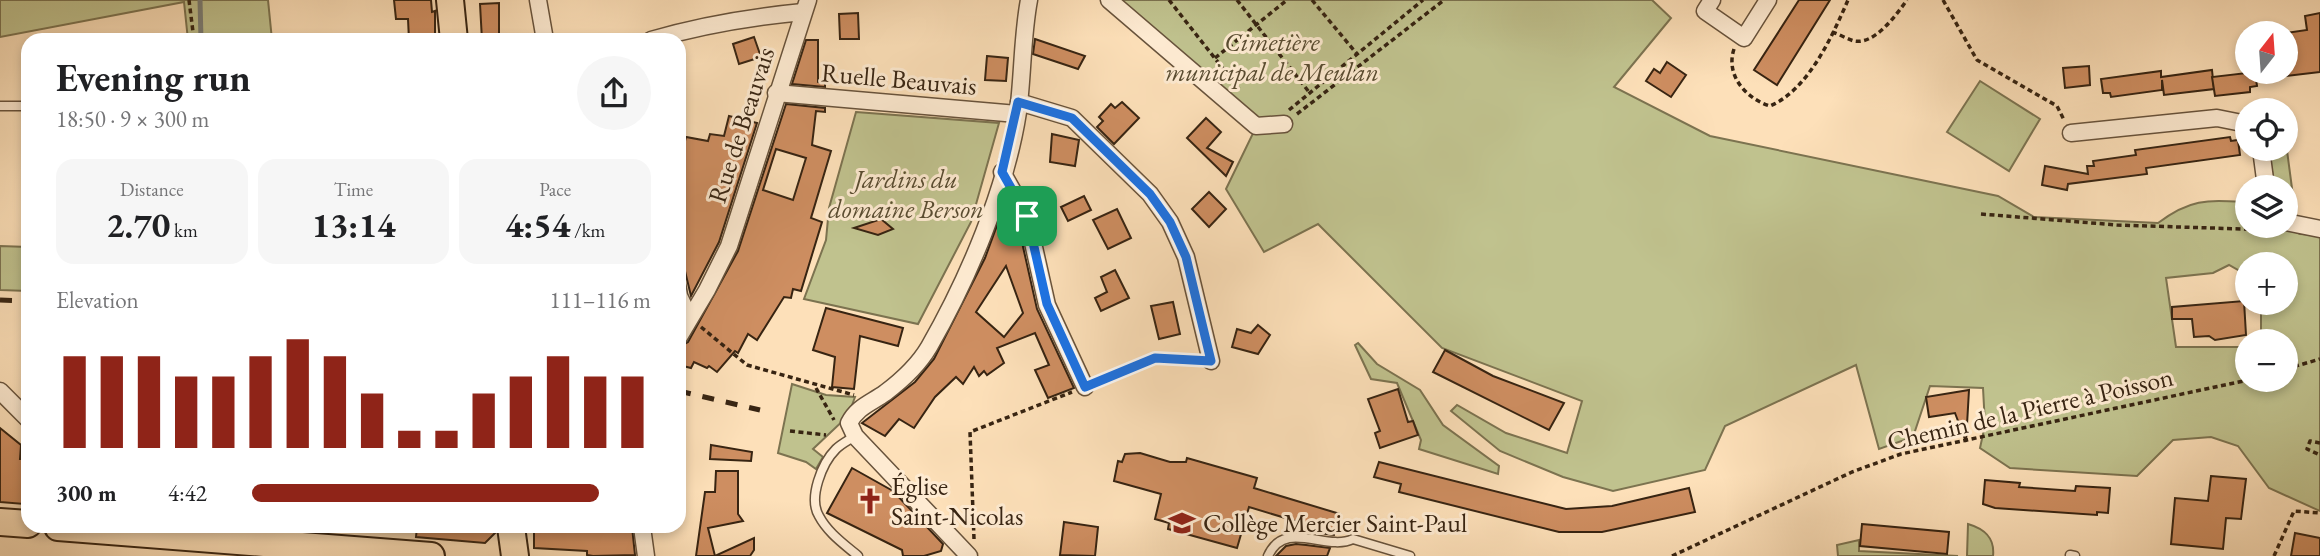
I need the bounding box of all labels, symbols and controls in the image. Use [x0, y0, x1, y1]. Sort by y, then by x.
north arrow [2235, 21, 2298, 84]
map controls [2235, 21, 2298, 392]
park label: Cimetière municipal de Meulan [1165, 25, 1379, 89]
street label: Rue de Beauvais [700, 43, 782, 207]
text: Evening run [56, 53, 251, 102]
street label: Ruelle Beauvais [820, 55, 978, 103]
button: share [577, 56, 651, 130]
button: locate [2235, 98, 2298, 161]
text: 18:50 · 9 × 300 m [56, 104, 209, 134]
park label: Jardins du domaine Berson [828, 162, 984, 226]
button: layers [2235, 175, 2298, 238]
text: Distance [120, 177, 184, 202]
text: Time [334, 177, 373, 202]
text: Pace [539, 177, 571, 202]
pin [997, 186, 1057, 246]
icon: arrive [1008, 197, 1046, 235]
text: 2.70 [106, 202, 170, 247]
text: 13:14 [312, 202, 395, 247]
text: 4:54 [505, 202, 570, 247]
text: km [170, 218, 198, 243]
text: /km [570, 218, 605, 243]
button: + [2235, 252, 2298, 315]
text: Elevation [56, 285, 139, 315]
text: 111–116 m [550, 285, 651, 315]
button: − [2235, 329, 2298, 392]
street label: Chemin de la Pierre à Poisson [1884, 359, 2177, 458]
place label: Église Saint-Nicolas [891, 469, 1023, 533]
text: 300 m [56, 478, 117, 508]
text: 4:42 [168, 478, 207, 508]
church icon: Église Saint-Nicolas [855, 486, 885, 516]
place label: Collège Mercier Saint-Paul [1203, 506, 1467, 540]
school or university icon: Collège Mercier Saint-Paul [1167, 508, 1197, 538]

